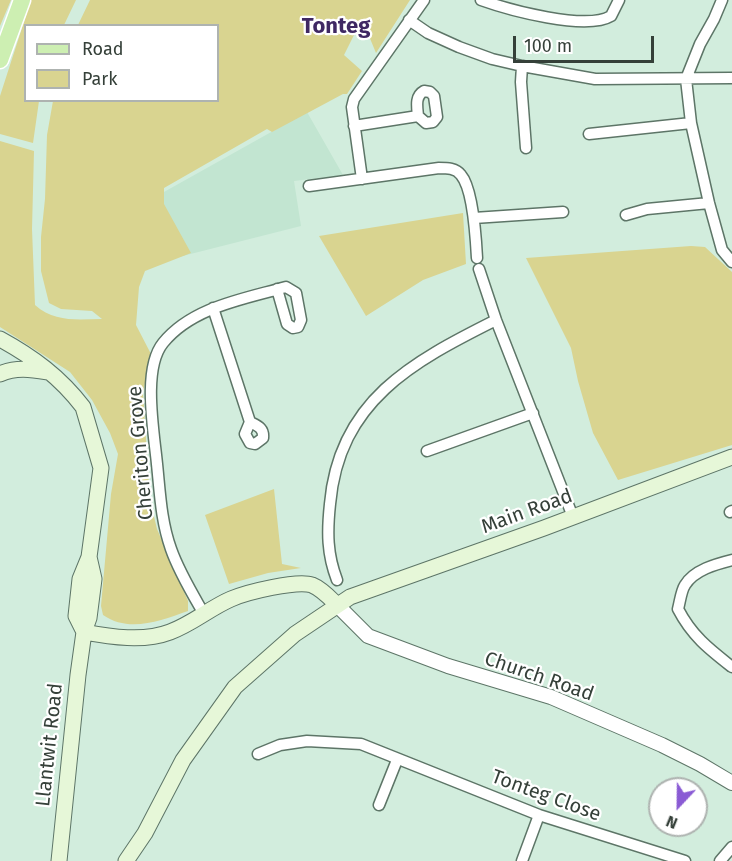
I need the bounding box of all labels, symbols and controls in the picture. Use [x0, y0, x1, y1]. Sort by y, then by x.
district label: Tonteg [302, 14, 370, 40]
legend [24, 24, 219, 102]
scale bar [516, 24, 657, 62]
text: 100 m [524, 35, 572, 57]
text: Road [82, 38, 124, 60]
text: Park [82, 68, 117, 90]
street label: Cheriton Grove [123, 385, 159, 521]
street label: Main Road [478, 484, 576, 540]
street label: Church Road [481, 647, 597, 707]
street label: Llantwit Road [32, 682, 68, 808]
street label: Tonteg Close [488, 765, 604, 827]
north arrow [648, 777, 708, 837]
text: N [663, 812, 680, 833]

